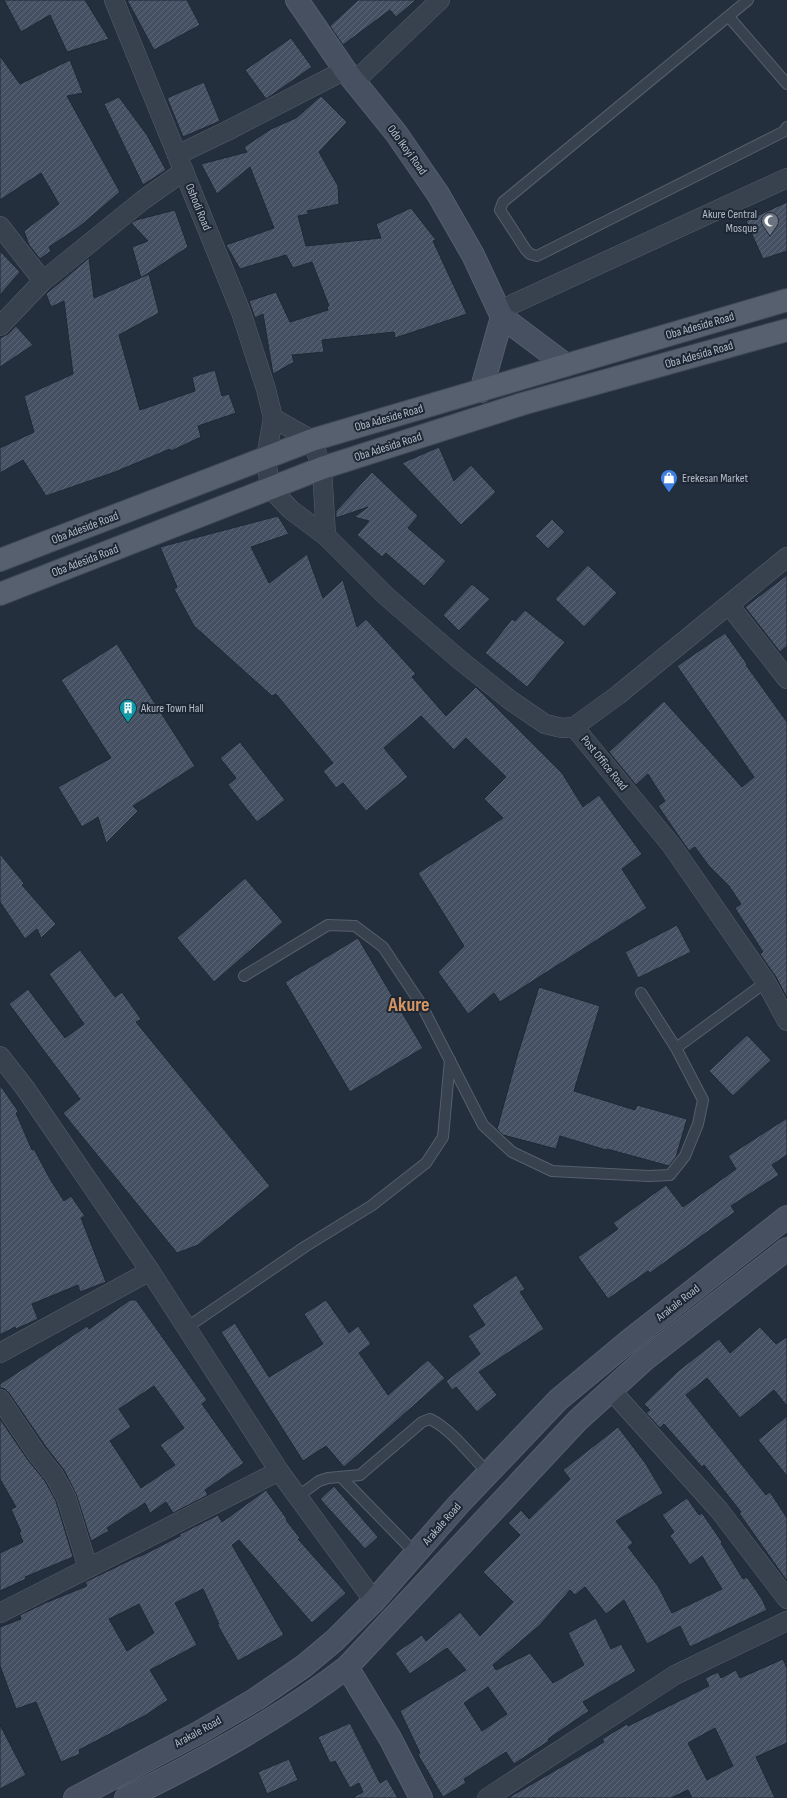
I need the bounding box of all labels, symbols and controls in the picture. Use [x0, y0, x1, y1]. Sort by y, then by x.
street label: Odo Ikoyi Road [384, 122, 430, 178]
street label: Oshodi Road [182, 181, 214, 233]
place label: Akure Central Mosque [702, 207, 757, 236]
mosque icon: Akure Central Mosque [760, 211, 780, 236]
street label: Oba Adeside Road [664, 309, 736, 343]
street label: Oba Adesida Road [663, 338, 735, 372]
street label: Oba Adeside Road [353, 401, 425, 435]
street label: Oba Adesida Road [352, 429, 424, 465]
shop icon: Erekesan Market [659, 468, 679, 493]
place label: Erekesan Market [682, 471, 749, 486]
street label: Oba Adeside Road [49, 508, 121, 548]
street label: Oba Adesida Road [50, 541, 120, 581]
building icon: Akure Town Hall [118, 698, 138, 723]
place label: Akure Town Hall [140, 701, 204, 716]
street label: Post Office Road [577, 732, 631, 794]
district label: Akure [387, 993, 430, 1017]
street label: Arakale Road [652, 1281, 703, 1325]
street label: Arakale Road [419, 1500, 465, 1549]
street label: Arakale Road [171, 1713, 224, 1752]

